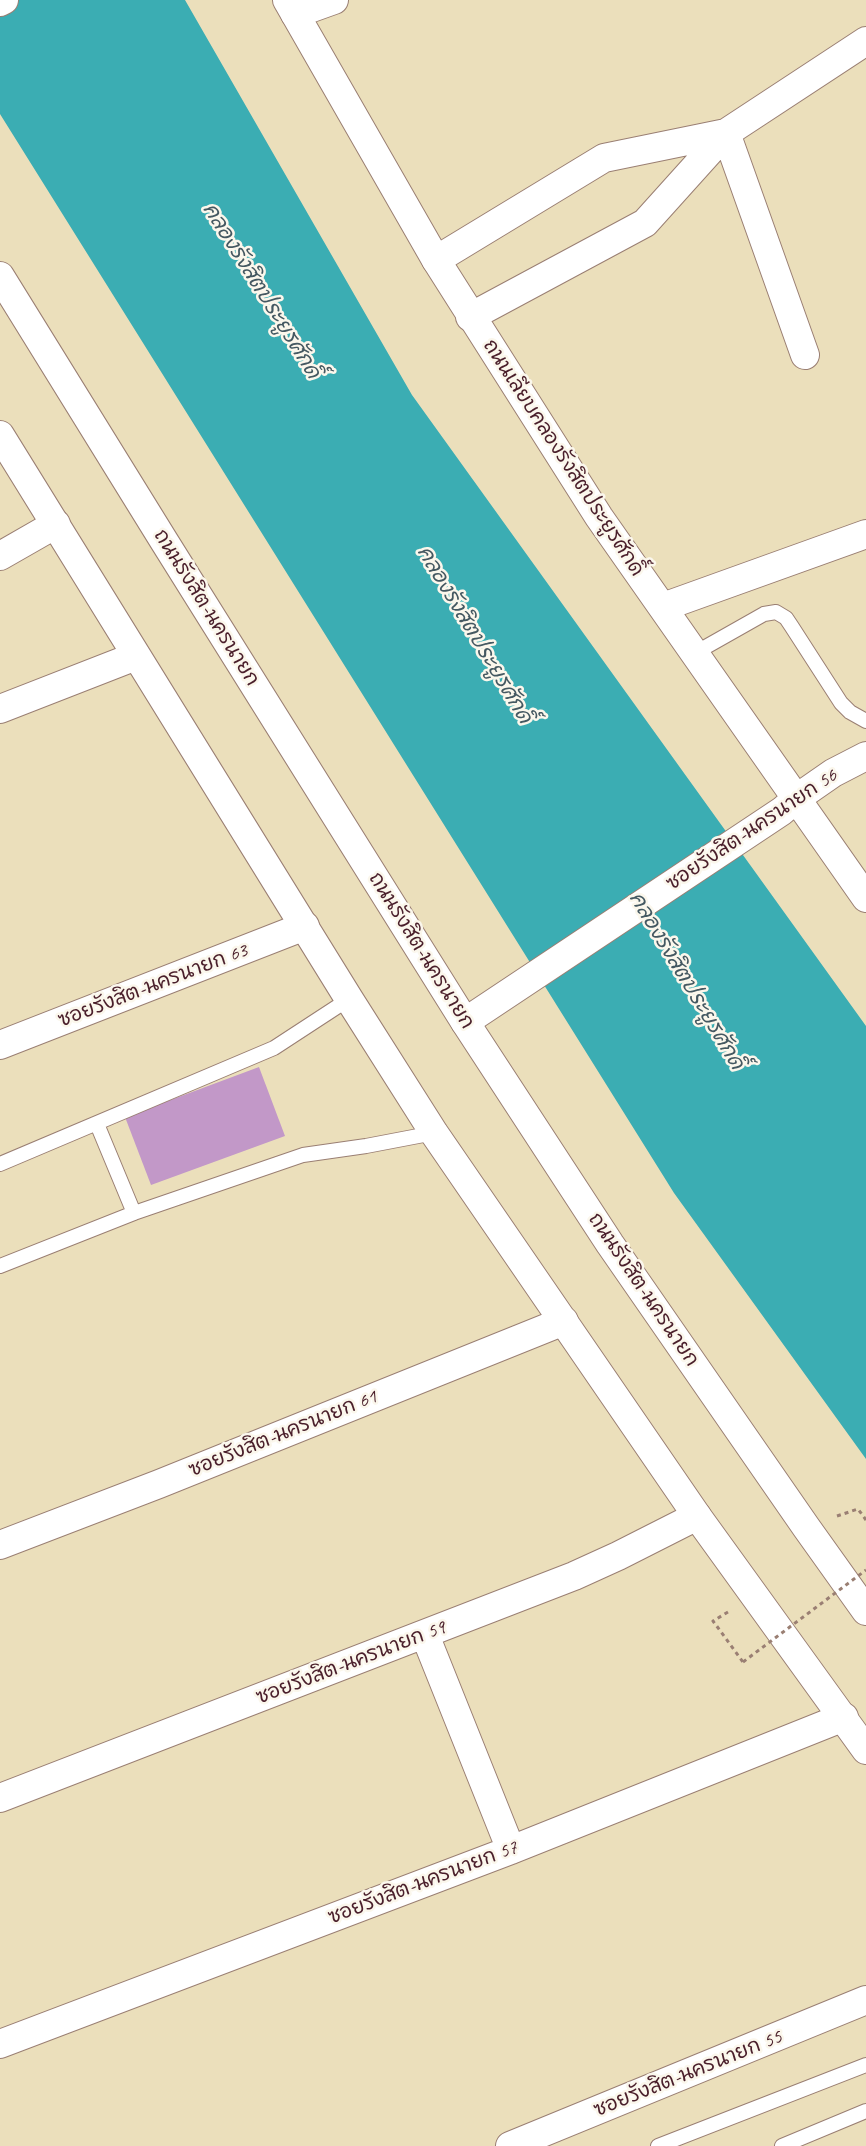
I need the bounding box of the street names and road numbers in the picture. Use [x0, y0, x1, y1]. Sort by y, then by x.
street label: ถนนเลียบคลองรังสิตประยูรศักดิ์ [477, 335, 649, 581]
street label: ถนนรังสิต-นครนายก [148, 525, 264, 691]
street label: ซอยรังสิต-นครนายก 56 [662, 764, 842, 896]
street label: ถนนรังสิต-นครนายก [363, 868, 479, 1034]
street label: ซอยรังสิต-นครนายก 63 [55, 939, 251, 1033]
street label: ถนนรังสิต-นครนายก [583, 1209, 703, 1371]
street label: ซอยรังสิต-นครนายก 61 [185, 1385, 381, 1483]
street label: ซอยรังสิต-นครนายก 59 [253, 1616, 449, 1710]
street label: ซอยรังสิต-นครนายก 57 [325, 1836, 521, 1930]
street label: ซอยรังสิต-นครนายก 55 [590, 2025, 786, 2123]

